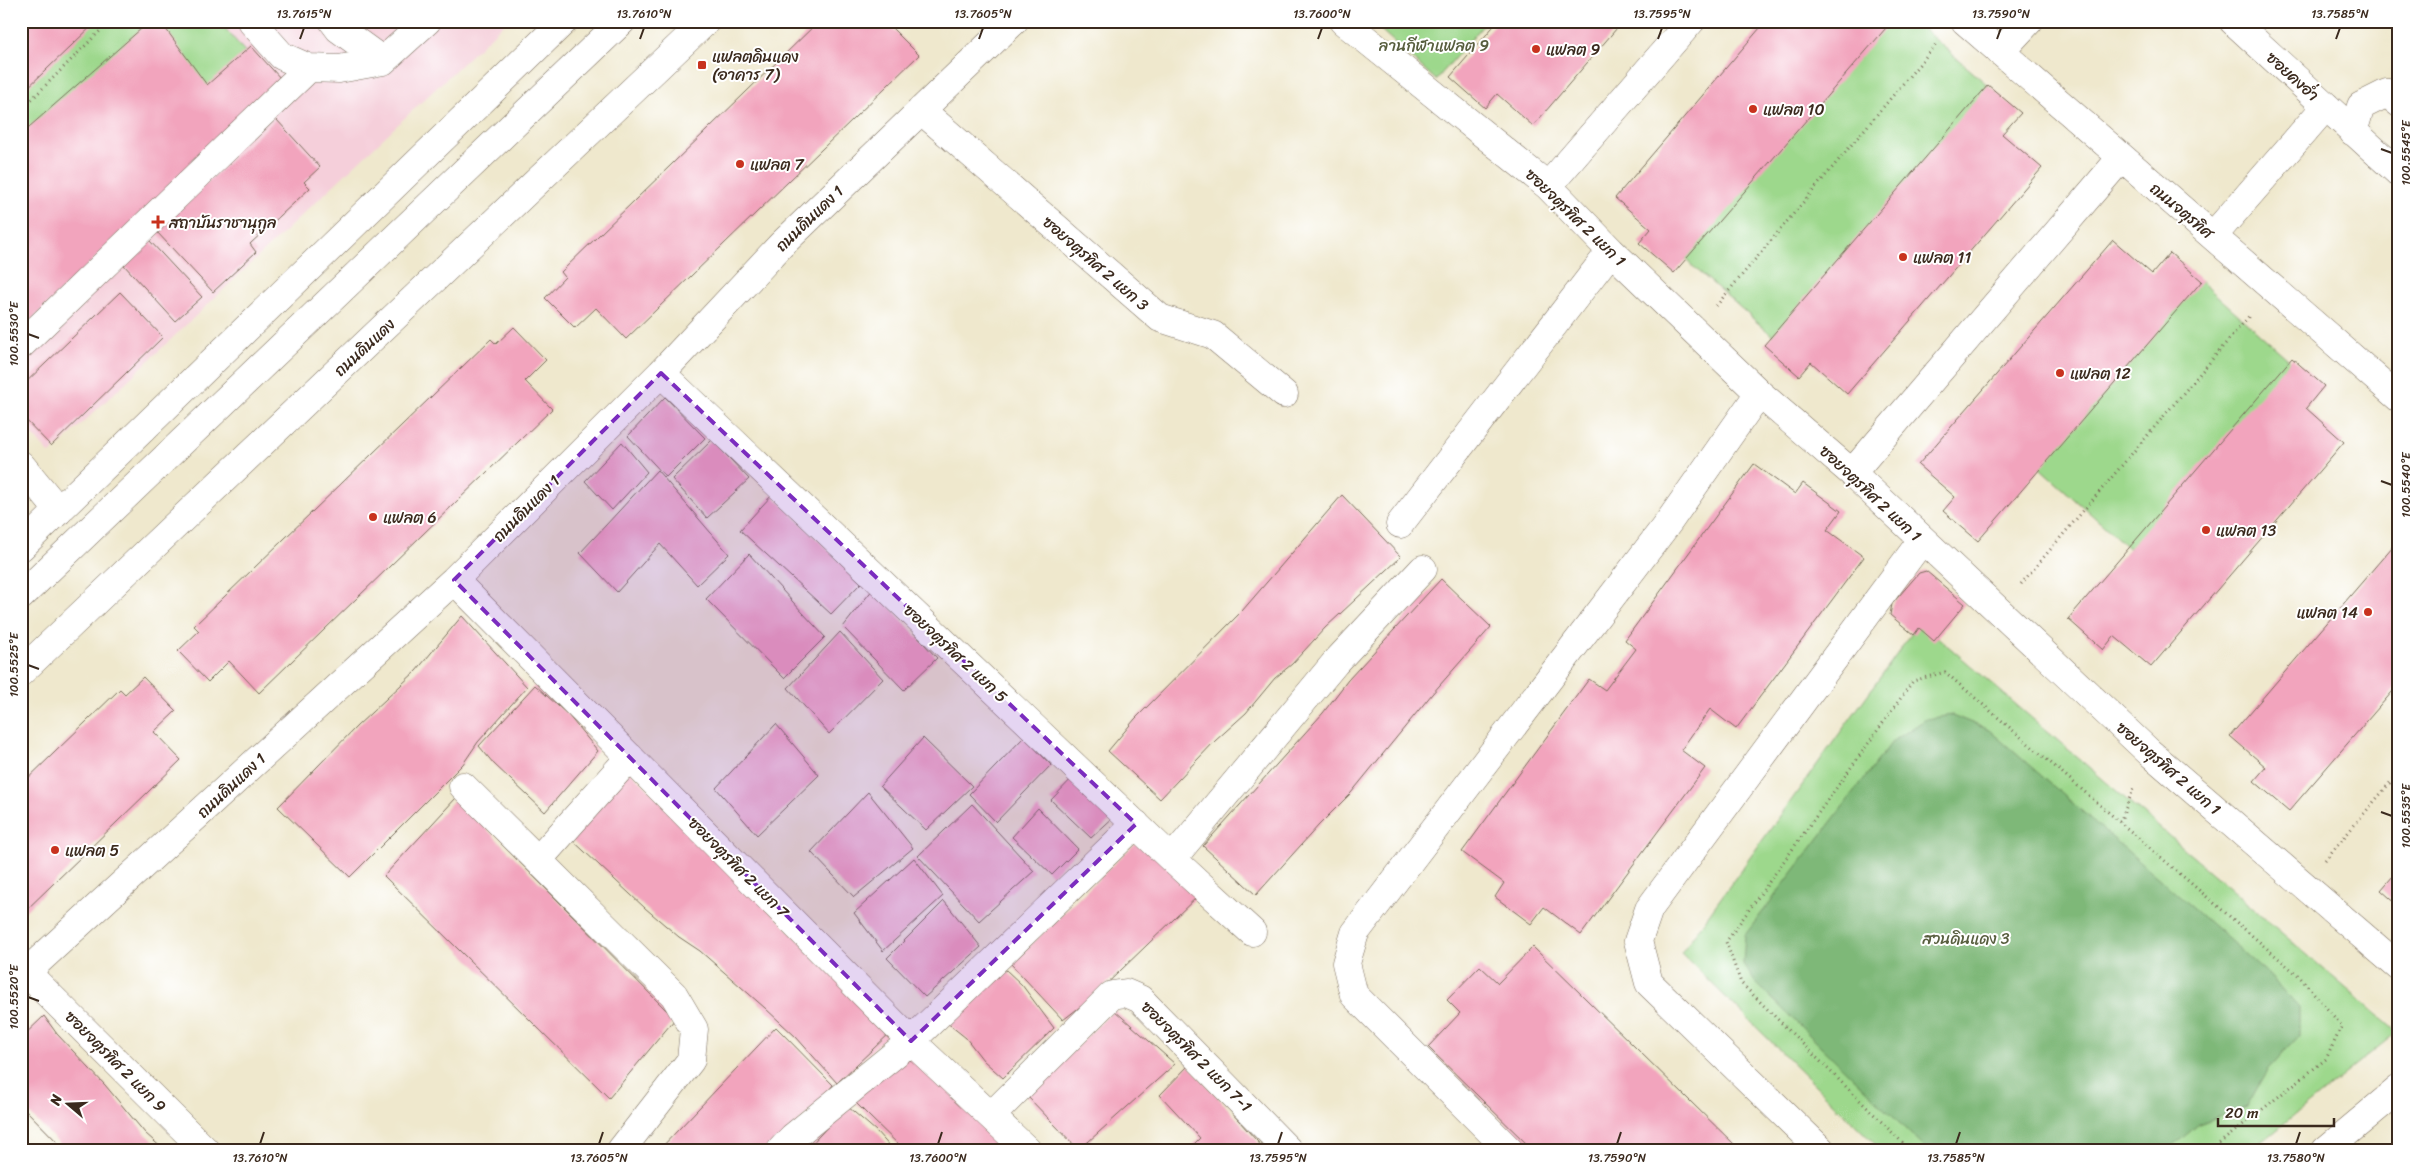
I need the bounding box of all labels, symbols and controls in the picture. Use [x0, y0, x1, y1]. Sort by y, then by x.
text: 13.7615°N [277, 3, 332, 25]
text: 13.7610°N [616, 3, 672, 25]
text: 13.7605°N [954, 3, 1012, 25]
text: 13.7600°N [1293, 3, 1352, 25]
text: 13.7595°N [1633, 3, 1692, 25]
text: 13.7590°N [1972, 3, 2031, 25]
text: 13.7585°N [2311, 3, 2369, 25]
park label: ลานกีฬาแฟลต 9 [1379, 31, 1489, 60]
place label: แฟลต 9 [1546, 35, 1601, 64]
place label: แฟลตดินแดง (อาคาร 7) [712, 42, 799, 89]
marker: แฟลต 9 [1530, 43, 1542, 55]
street label: ซอยคงอ่ำ [2259, 44, 2326, 109]
marker: แฟลตดินแดง (อาคาร 7) [696, 59, 708, 71]
place label: แฟลต 10 [1763, 95, 1825, 124]
marker: แฟลต 10 [1747, 103, 1759, 115]
text: 100.5545°E [2395, 119, 2417, 186]
place label: แฟลต 7 [750, 150, 805, 179]
marker: แฟลต 7 [734, 158, 746, 170]
street label: ซอยจตุรทิศ 2 แยก 1 [1518, 161, 1633, 274]
street label: ถนนจตุรทิศ [2143, 175, 2222, 248]
street label: ถนนดินแดง 1 [768, 178, 851, 259]
place label: สถาบันราชานุกูล [168, 208, 277, 237]
street label: ซอยจตุรทิศ 2 แยก 3 [1036, 208, 1156, 318]
marker: สถาบันราชานุกูล [151, 215, 165, 229]
place label: แฟลต 11 [1913, 243, 1971, 272]
marker: แฟลต 11 [1897, 251, 1909, 263]
text: 100.5530°E [3, 300, 25, 366]
street label: ถนนดินแดง [327, 311, 402, 384]
place label: แฟลต 12 [2070, 359, 2131, 388]
marker: แฟลต 12 [2054, 367, 2066, 379]
street label: ซอยจตุรทิศ 2 แยก 1 [1812, 438, 1929, 549]
text: 100.5540°E [2395, 451, 2417, 518]
street label: ถนนดินแดง 1 [485, 467, 567, 549]
place label: แฟลต 6 [383, 503, 437, 532]
marker: แฟลต 6 [367, 511, 379, 523]
place label: แฟลต 13 [2216, 516, 2276, 545]
marker: แฟลต 13 [2200, 524, 2212, 536]
street label: ซอยจตุรทิศ 2 แยก 5 [896, 597, 1015, 710]
place label: แฟลต 14 [2297, 598, 2358, 627]
marker: แฟลต 14 [2362, 606, 2374, 618]
text: 100.5525°E [3, 631, 25, 697]
street label: ซอยจตุรทิศ 2 แยก 1 [2109, 714, 2228, 823]
street label: ถนนดินแดง 1 [190, 745, 273, 826]
text: 100.5535°E [2395, 783, 2417, 848]
street label: ซอยจตุรทิศ 2 แยก 7 [681, 810, 797, 926]
place label: แฟลต 5 [65, 836, 120, 865]
marker: แฟลต 5 [49, 844, 61, 856]
park label: สวนดินแดง 3 [1921, 924, 2010, 953]
text: 100.5520°E [3, 963, 25, 1029]
street label: ซอยจตุรทิศ 2 แยก 7-1 [1134, 994, 1260, 1119]
street label: ซอยจตุรทิศ 2 แยก 9 [58, 1003, 174, 1119]
north arrow [42, 1078, 92, 1128]
text: N [42, 1091, 70, 1110]
scale bar [2218, 1096, 2334, 1128]
text: 20 m [2225, 1100, 2259, 1126]
text: 13.7610°N [232, 1147, 288, 1169]
text: 13.7605°N [570, 1147, 628, 1169]
text: 13.7600°N [909, 1147, 968, 1169]
text: 13.7595°N [1249, 1147, 1308, 1169]
text: 13.7590°N [1588, 1147, 1647, 1169]
text: 13.7585°N [1927, 1147, 1985, 1169]
text: 13.7580°N [2267, 1147, 2326, 1169]

